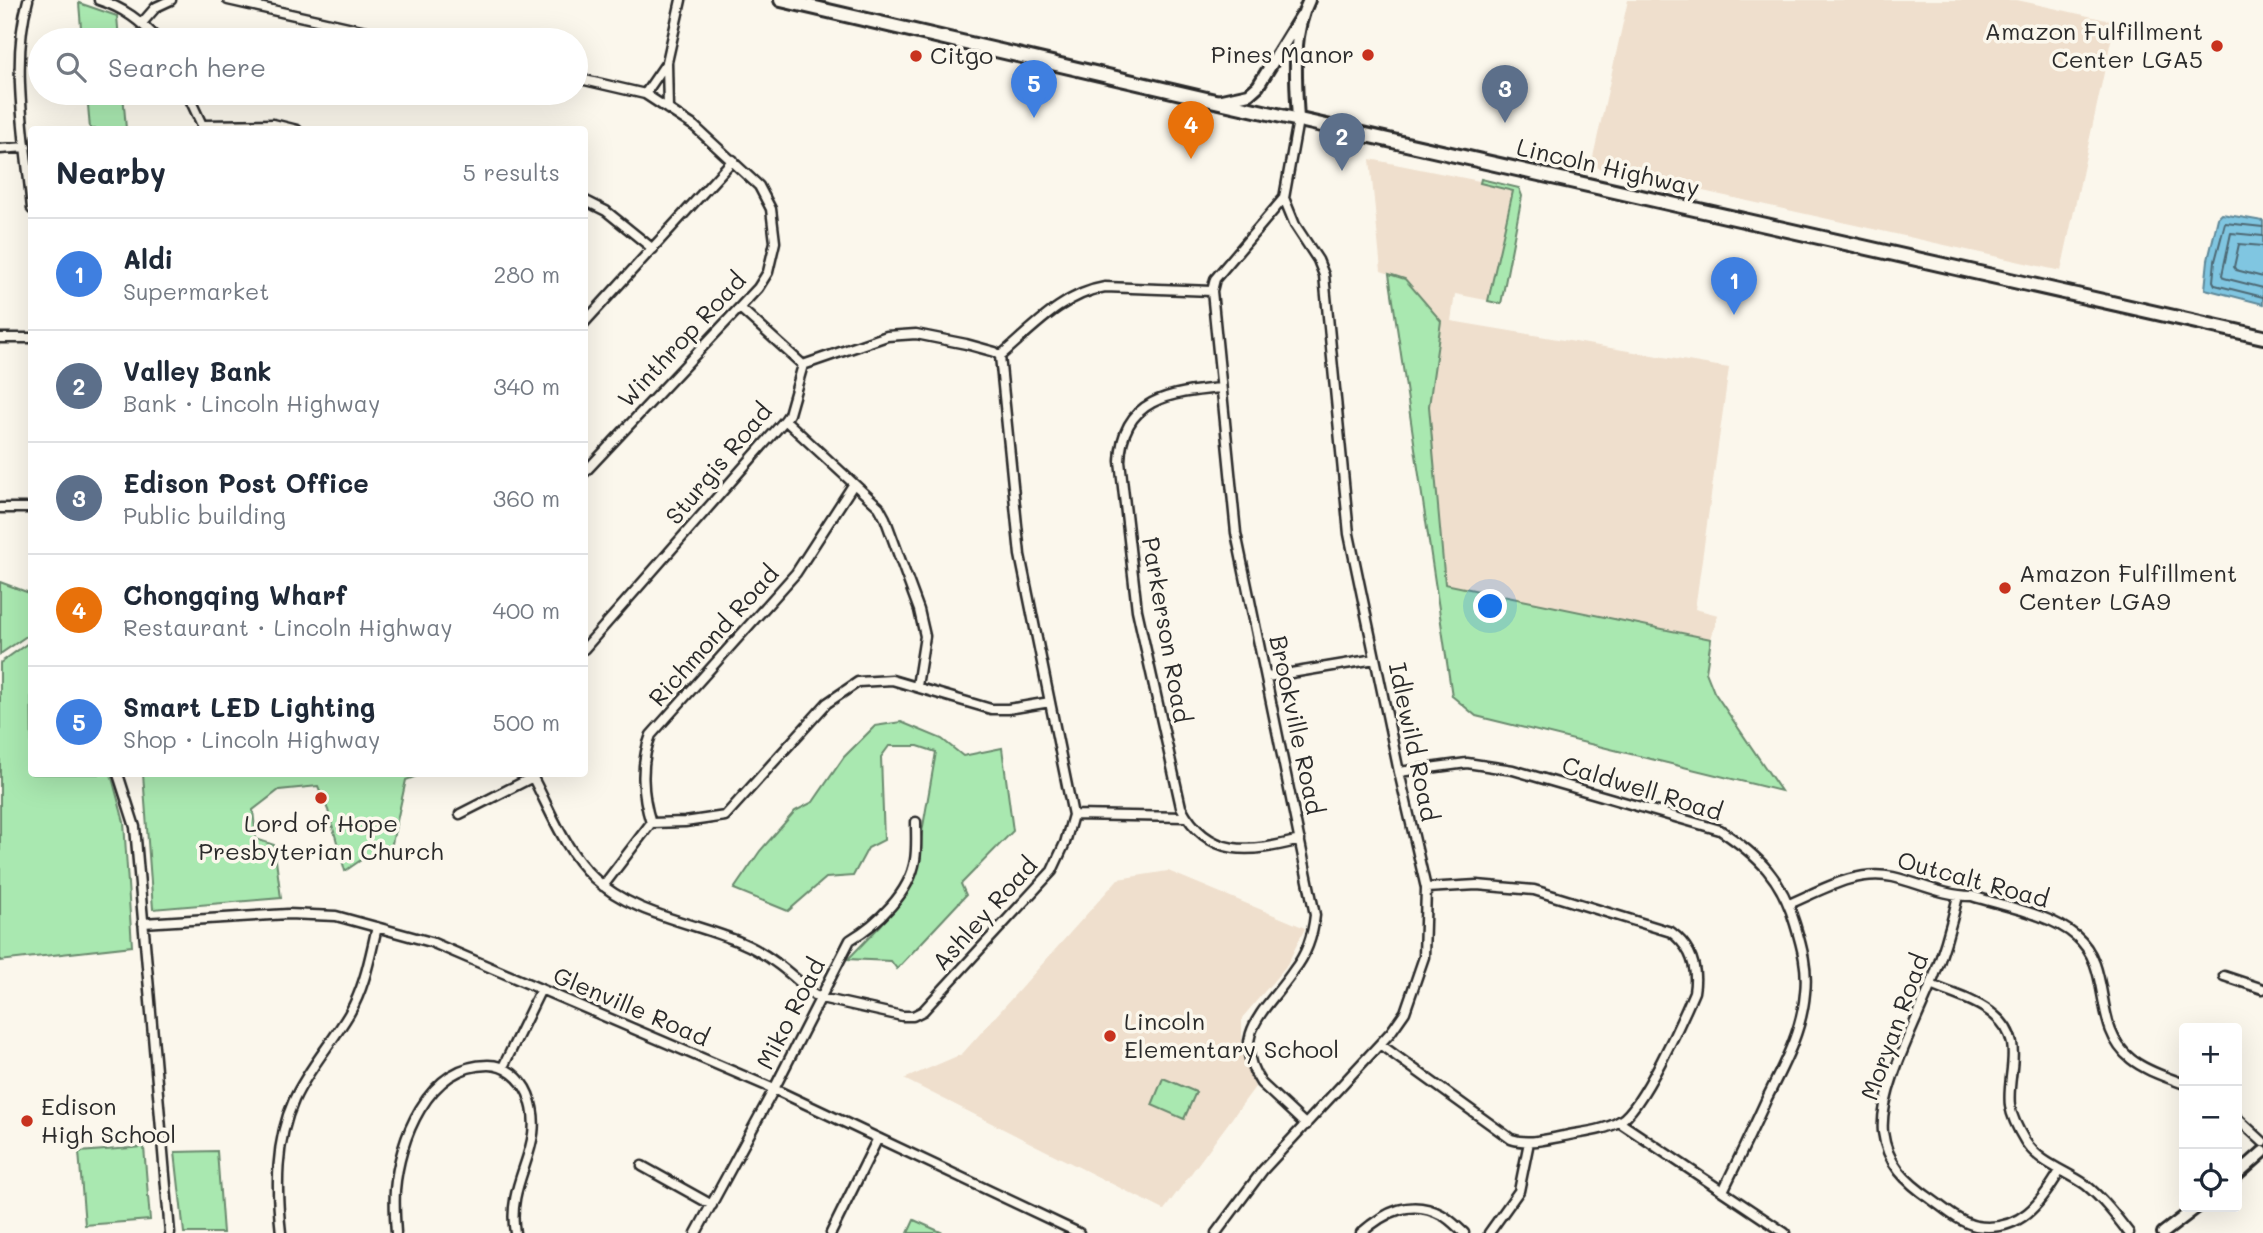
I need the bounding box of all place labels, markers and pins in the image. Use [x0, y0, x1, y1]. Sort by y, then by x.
place label: Amazon Fulfillment Center LGA5 [1985, 15, 2203, 74]
place label: Pines Manor [1211, 38, 1354, 69]
marker: Amazon Fulfillment Center LGA5 [2209, 38, 2225, 54]
place label: Citgo [930, 39, 993, 70]
marker: Pines Manor [1360, 47, 1376, 63]
marker: Citgo [908, 48, 924, 64]
pin: 5 [1011, 60, 1057, 118]
pin: 3 [1482, 65, 1528, 123]
pin: 4 [1168, 101, 1214, 159]
pin: 2 [1319, 113, 1365, 171]
pin: 1 [1711, 257, 1757, 315]
place label: Amazon Fulfillment Center LGA9 [2019, 557, 2237, 616]
marker: Amazon Fulfillment Center LGA9 [1997, 580, 2013, 596]
marker: Lord of Hope Presbyterian Church [313, 790, 329, 806]
place label: Lord of Hope Presbyterian Church [198, 807, 444, 866]
place label: Lincoln Elementary School [1124, 1005, 1339, 1064]
marker: Lincoln Elementary School [1102, 1028, 1118, 1044]
place label: Edison High School [41, 1090, 176, 1149]
marker: Edison High School [19, 1113, 35, 1129]

